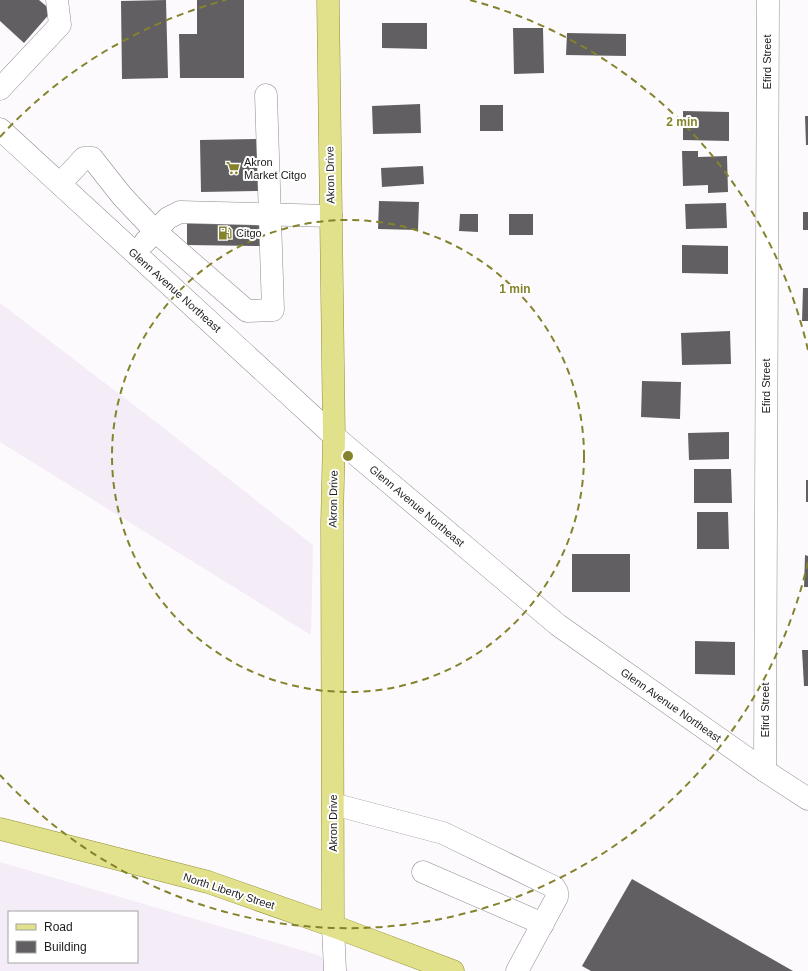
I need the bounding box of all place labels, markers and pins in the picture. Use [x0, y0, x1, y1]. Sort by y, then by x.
place label: Akron Market Citgo [244, 156, 306, 181]
supermarket icon: Akron Market Citgo [225, 160, 241, 176]
fuel station icon: Citgo [217, 225, 233, 241]
place label: Citgo [236, 227, 262, 239]
centre of rings [341, 449, 355, 463]

